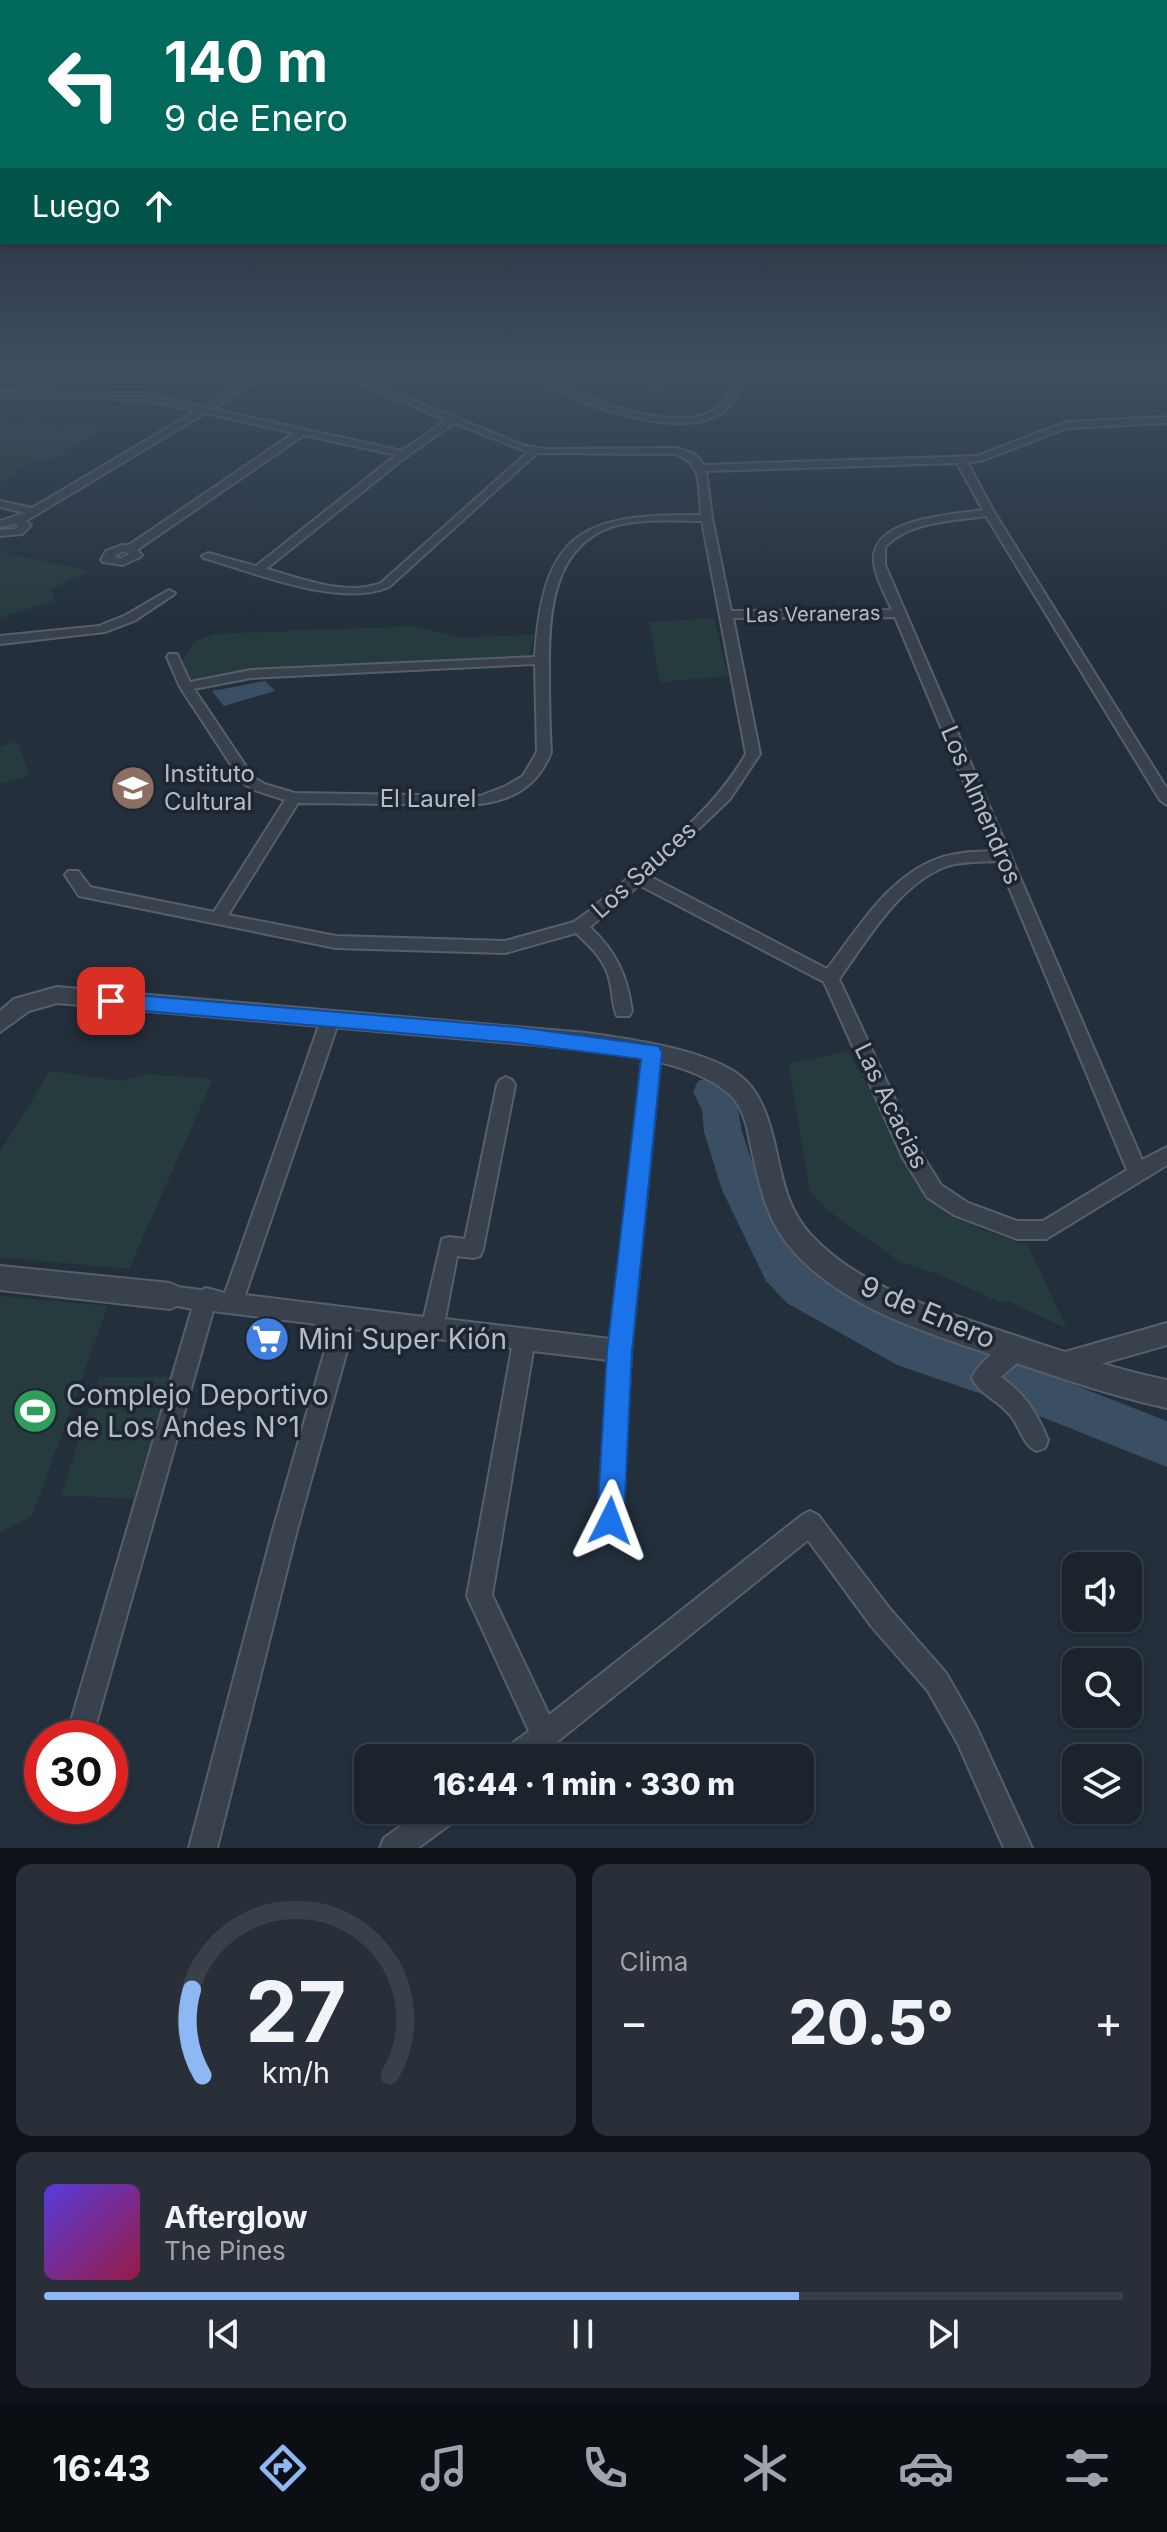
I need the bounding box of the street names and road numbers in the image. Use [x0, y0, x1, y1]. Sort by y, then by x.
street label: Las Veraneras [745, 601, 881, 627]
street label: Los Almendros [935, 721, 1028, 888]
street label: El Laurel [380, 784, 476, 813]
street label: Los Sauces [585, 815, 702, 924]
street label: Las Acacias [849, 1038, 934, 1173]
street label: 9 de Enero [855, 1268, 1001, 1356]

